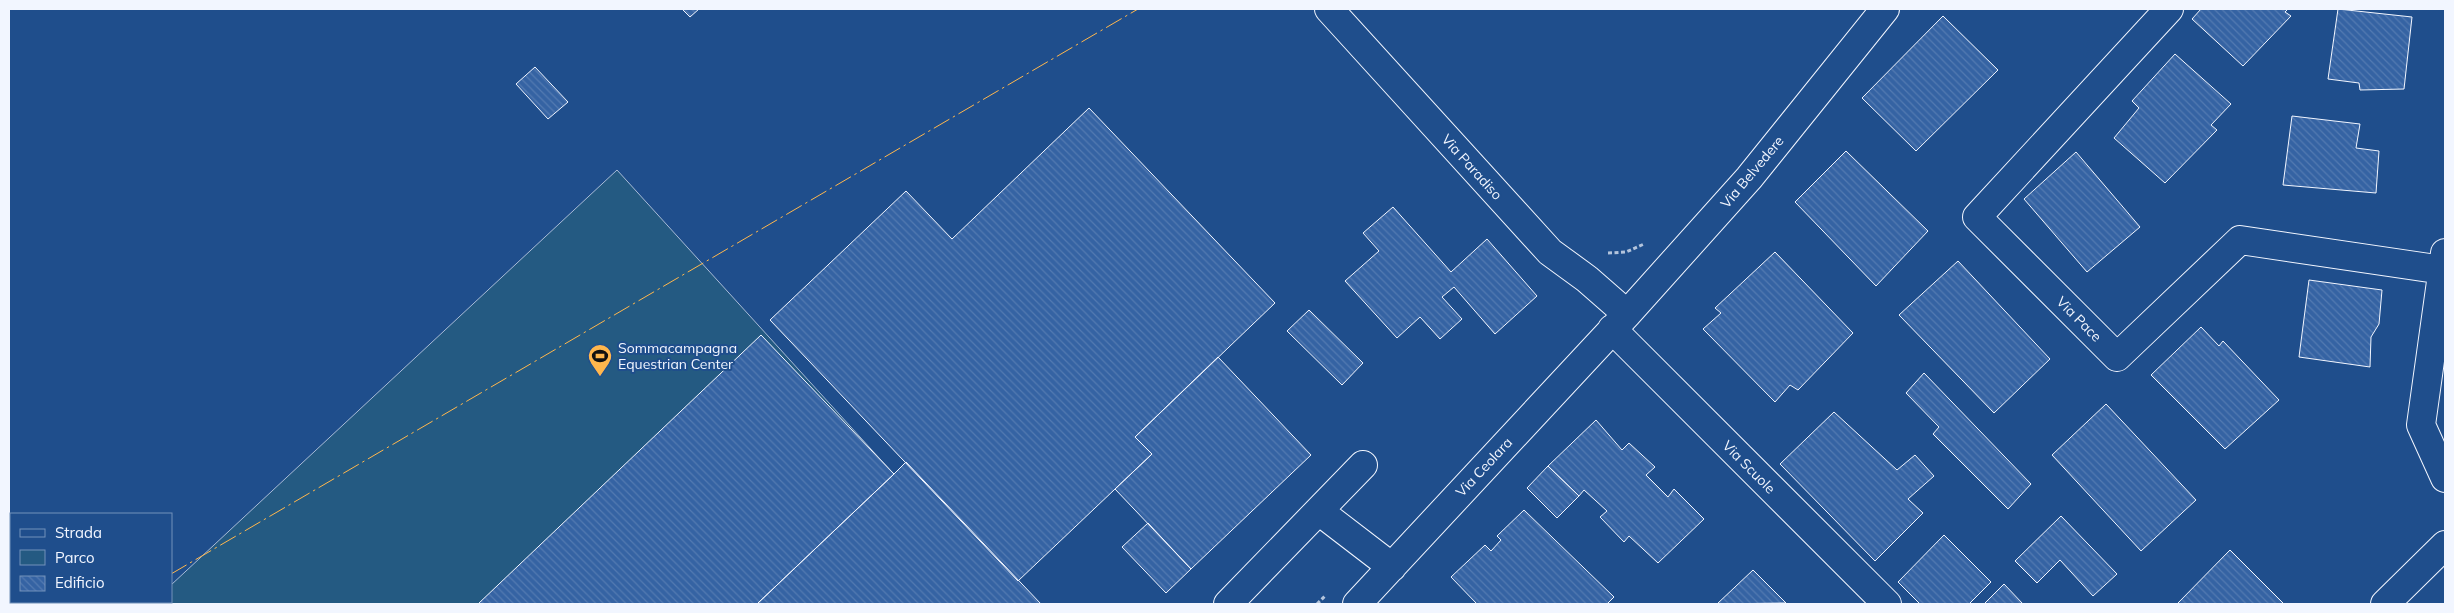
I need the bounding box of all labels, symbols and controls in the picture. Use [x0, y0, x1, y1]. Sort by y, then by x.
street label: Via Paradiso [1438, 130, 1506, 204]
street label: Via Belvedere [1716, 132, 1788, 212]
street label: Via Pace [2053, 293, 2105, 345]
place label: Sommacampagna Equestrian Center [618, 339, 737, 373]
sports icon: Sommacampagna Equestrian Center [587, 343, 613, 377]
street label: Via Ceolara [1452, 433, 1516, 501]
street label: Via Scuole [1719, 437, 1779, 497]
legend [10, 513, 172, 603]
text: Strada [55, 523, 102, 542]
text: Parco [55, 548, 95, 567]
text: Edificio [55, 573, 105, 592]

